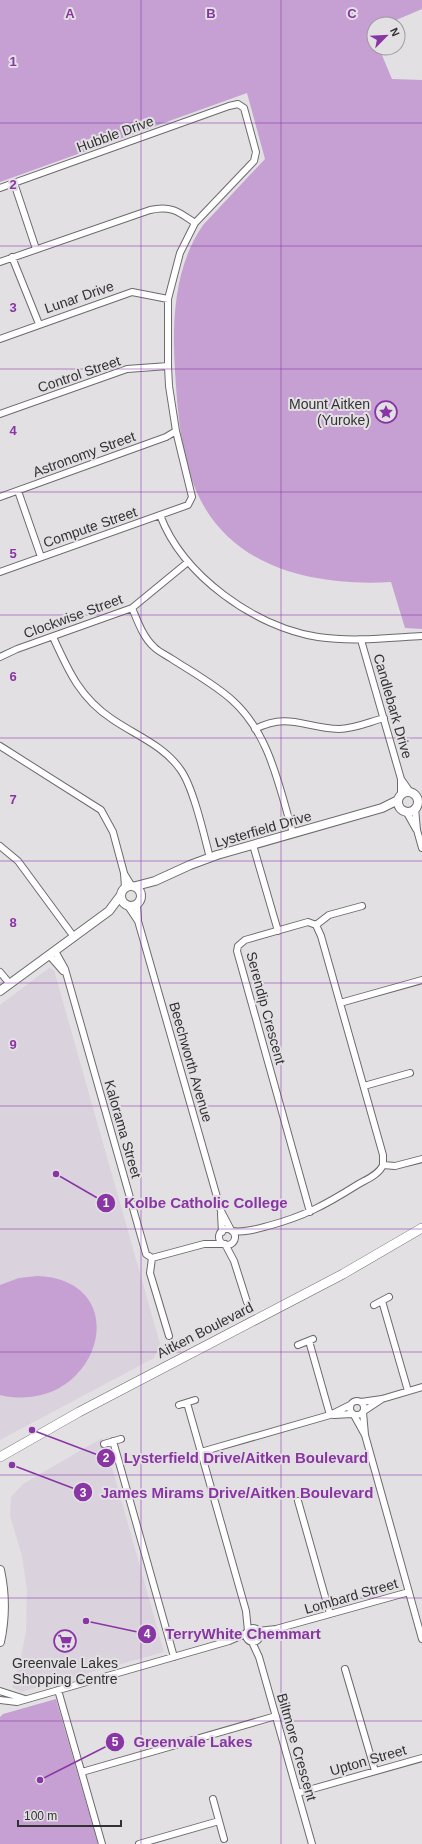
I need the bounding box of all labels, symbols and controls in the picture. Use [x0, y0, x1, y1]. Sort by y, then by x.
text: A [65, 6, 75, 21]
text: B [206, 6, 216, 21]
text: C [347, 6, 357, 21]
north arrow [366, 16, 406, 56]
text: N [388, 26, 402, 38]
text: 1 [9, 54, 17, 69]
street label: Hubble Drive [74, 113, 156, 155]
text: 2 [9, 177, 17, 192]
street label: Lunar Drive [42, 278, 116, 316]
text: 3 [9, 300, 17, 315]
street label: Control Street [36, 352, 123, 396]
place label: Mount Aitken (Yuroke) [289, 396, 370, 428]
place icon: Mount Aitken (Yuroke) [373, 399, 399, 425]
text: 4 [9, 423, 17, 438]
street label: Astronomy Street [30, 428, 138, 480]
street label: Compute Street [41, 503, 139, 551]
text: 5 [9, 546, 17, 561]
street label: Clockwise Street [21, 591, 125, 641]
street label: Candlebark Drive [370, 652, 416, 760]
text: 6 [9, 669, 17, 684]
text: 7 [9, 792, 17, 807]
street label: Lysterfield Drive [213, 807, 313, 850]
text: 8 [9, 915, 17, 930]
street label: Serendip Crescent [243, 950, 289, 1066]
street label: Beechworth Avenue [166, 1000, 216, 1124]
text: 9 [9, 1037, 17, 1052]
street label: Kalorama Street [101, 1078, 145, 1180]
callout: Kolbe Catholic College [96, 1189, 295, 1216]
text: Kolbe Catholic College [124, 1194, 288, 1211]
text: 1 [103, 1196, 110, 1210]
street label: Aitken Boulevard [154, 1299, 256, 1361]
callout: Lysterfield Drive/Aitken Boulevard [96, 1444, 377, 1471]
text: Lysterfield Drive/Aitken Boulevard [124, 1449, 368, 1466]
text: 2 [103, 1451, 110, 1465]
callout: James Mirams Drive/Aitken Boulevard [73, 1479, 381, 1506]
text: James Mirams Drive/Aitken Boulevard [101, 1484, 373, 1501]
text: 3 [80, 1486, 87, 1500]
street label: Lombard Street [302, 1575, 400, 1617]
callout: TerryWhite Chemmart [137, 1620, 329, 1647]
text: TerryWhite Chemmart [165, 1625, 321, 1642]
text: 4 [144, 1627, 151, 1641]
supermarket icon: Greenvale Lakes Shopping Centre [52, 1628, 78, 1654]
place label: Greenvale Lakes Shopping Centre [12, 1655, 118, 1687]
street label: Biltmore Crescent [274, 1691, 320, 1803]
callout: Greenvale Lakes [105, 1728, 261, 1755]
text: Greenvale Lakes [133, 1733, 253, 1750]
text: 5 [112, 1735, 119, 1749]
street label: Upton Street [328, 1741, 408, 1779]
scale bar [18, 1802, 121, 1828]
text: 100 m [24, 1809, 57, 1823]

